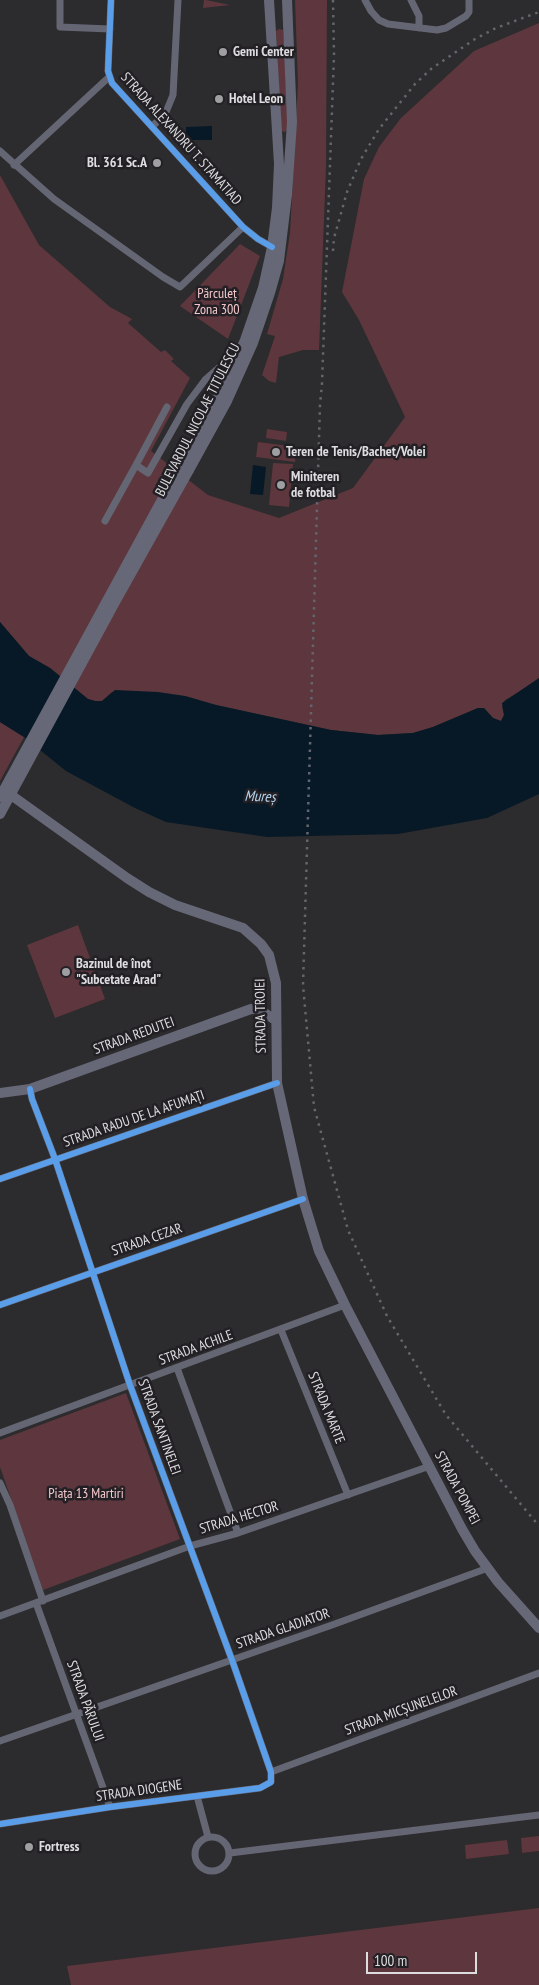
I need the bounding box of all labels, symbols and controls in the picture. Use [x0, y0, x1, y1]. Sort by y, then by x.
place label: Gemi Center [233, 44, 294, 60]
marker: Gemi Center [217, 46, 229, 58]
street label: STRADA ALEXANDRU T. STAMATIAD [117, 69, 245, 209]
place label: Hotel Leon [229, 91, 283, 107]
marker: Hotel Leon [213, 93, 225, 105]
place label: Bl. 361 Sc.A [87, 155, 147, 171]
marker: Bl. 361 Sc.A [151, 157, 163, 169]
park label: Părculeț Zona 300 [194, 286, 240, 318]
street label: BULEVARDUL NICOLAE TITULESCU [152, 341, 244, 499]
place label: Teren de Tenis/Bachet/Volei [286, 444, 426, 460]
marker: Teren de Tenis/Bachet/Volei [270, 446, 282, 458]
place label: Miniteren de fotbal [291, 469, 339, 502]
marker: Miniteren de fotbal [275, 479, 287, 491]
water label: Mureș [244, 787, 276, 807]
place label: Bazinul de înot "Subcetate Arad" [76, 956, 161, 989]
marker: Bazinul de înot "Subcetate Arad" [60, 966, 72, 978]
street label: STRADA TROIEI [252, 979, 270, 1053]
street label: STRADA REDUTEI [91, 1014, 177, 1058]
street label: STRADA RADU DE LA AFUMAȚI [61, 1087, 207, 1151]
street label: STRADA CEZAR [109, 1220, 185, 1260]
street label: STRADA ACHILE [157, 1327, 235, 1369]
street label: STRADA MARTE [304, 1370, 348, 1446]
street label: STRADA SANTINELEI [134, 1377, 184, 1477]
street label: STRADA POMPEI [431, 1449, 483, 1527]
park label: Piața 13 Martiri [48, 1486, 124, 1502]
street label: STRADA HECTOR [198, 1498, 280, 1538]
street label: STRADA GLADIATOR [234, 1605, 332, 1653]
street label: STRADA PĂRULUI [63, 1658, 107, 1744]
street label: STRADA MICȘUNELELOR [342, 1683, 460, 1739]
street label: STRADA DIOGENE [95, 1777, 183, 1805]
place label: Fortress [39, 1839, 80, 1855]
marker: Fortress [23, 1841, 35, 1853]
scale bar [369, 1942, 480, 1974]
text: 100 m [374, 1951, 407, 1970]

